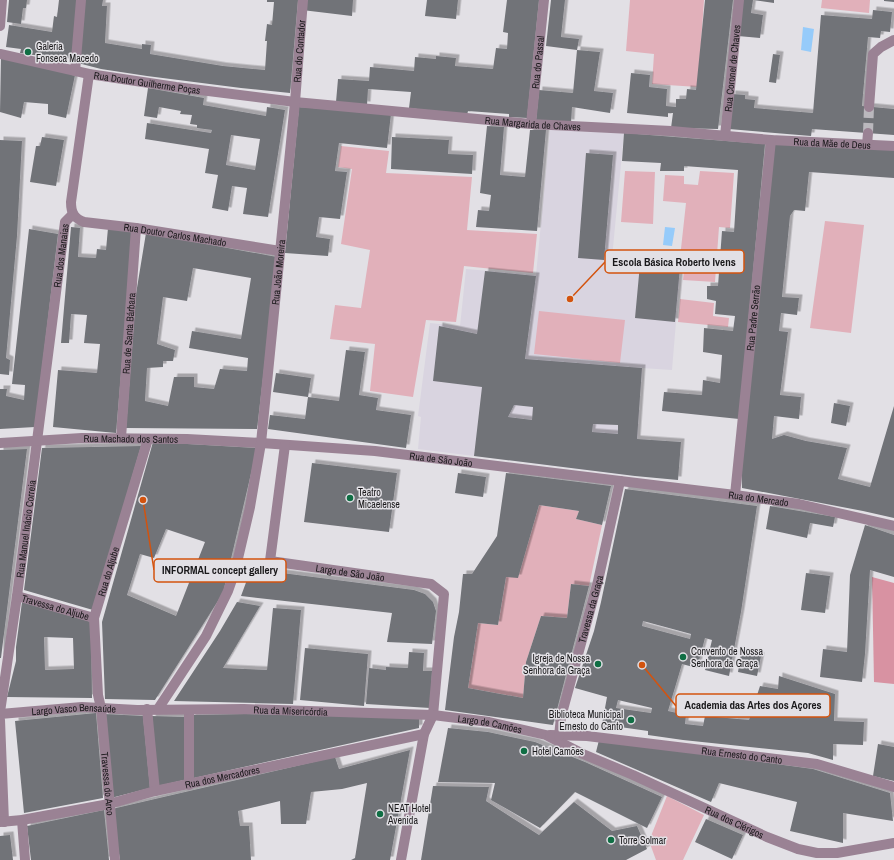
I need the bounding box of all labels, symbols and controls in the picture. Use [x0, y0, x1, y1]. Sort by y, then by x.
street label: Rua do Contador [290, 19, 308, 83]
street label: Rua Coronel de Chaves [721, 24, 743, 113]
street label: Rua do Passal [528, 35, 547, 90]
place label: Galeria Fonseca Macedo [36, 40, 99, 65]
marker: Galeria Fonseca Macedo [23, 47, 33, 57]
street label: Rua Doutor Guilherme Poças [93, 68, 201, 97]
street label: Rua Margarida de Chaves [484, 113, 581, 133]
street label: Rua da Mãe de Deus [793, 135, 871, 151]
street label: Rua Doutor Carlos Machado [123, 220, 228, 249]
street label: Rua dos Manaias [50, 223, 71, 288]
street label: Rua João Moreira [268, 238, 288, 305]
callout: Escola Básica Roberto Ivens [605, 250, 744, 273]
text: Escola Básica Roberto Ivens [612, 255, 736, 269]
street label: Rua Padre Serrão [743, 284, 763, 351]
street label: Rua de Santa Bárbara [119, 292, 138, 374]
street label: Rua Machado dos Santos [84, 432, 178, 445]
street label: Rua de São João [409, 449, 474, 469]
street label: Rua Manuel Inácio Correia [13, 479, 38, 578]
place label: Teatro Micaelense [358, 486, 400, 511]
street label: Rua do Mercado [728, 488, 790, 509]
marker: Teatro Micaelense [345, 493, 355, 503]
street label: Rua do Aljube [94, 545, 122, 598]
callout: INFORMAL concept gallery [154, 559, 286, 582]
street label: Largo de São João [315, 561, 386, 584]
text: INFORMAL concept gallery [162, 563, 278, 577]
street label: Travessa da Graça [575, 574, 606, 644]
street label: Travessa do Aljube [20, 591, 91, 623]
place label: Convento de Nossa Senhora da Graça [691, 645, 763, 670]
place label: Igreja de Nossa Senhora da Graça [523, 652, 590, 677]
marker: Convento de Nossa Senhora da Graça [678, 652, 688, 662]
marker: Igreja de Nossa Senhora da Graça [593, 659, 603, 669]
callout: Academia das Artes dos Açores [676, 694, 830, 717]
text: Academia das Artes dos Açores [684, 698, 822, 712]
street label: Largo Vasco Bensaúde [31, 700, 117, 718]
street label: Rua da Misericórdia [253, 703, 328, 718]
place label: Biblioteca Municipal Ernesto do Canto [549, 708, 623, 733]
street label: Largo de Camões [457, 712, 523, 736]
marker: Biblioteca Municipal Ernesto do Canto [626, 715, 636, 725]
street label: Rua Ernesto do Canto [701, 743, 783, 766]
place label: Hotel Camões [532, 745, 584, 758]
marker: Hotel Camões [519, 746, 529, 756]
street label: Travessa do Arco [99, 751, 117, 816]
street label: Rua dos Mercadores [184, 763, 261, 791]
place label: NEAT Hotel Avenida [387, 802, 431, 827]
street label: Rua dos Clérigos [703, 803, 766, 841]
marker: NEAT Hotel Avenida [375, 809, 385, 819]
place label: Torre Solmar [619, 834, 666, 847]
marker: Torre Solmar [606, 835, 616, 845]

